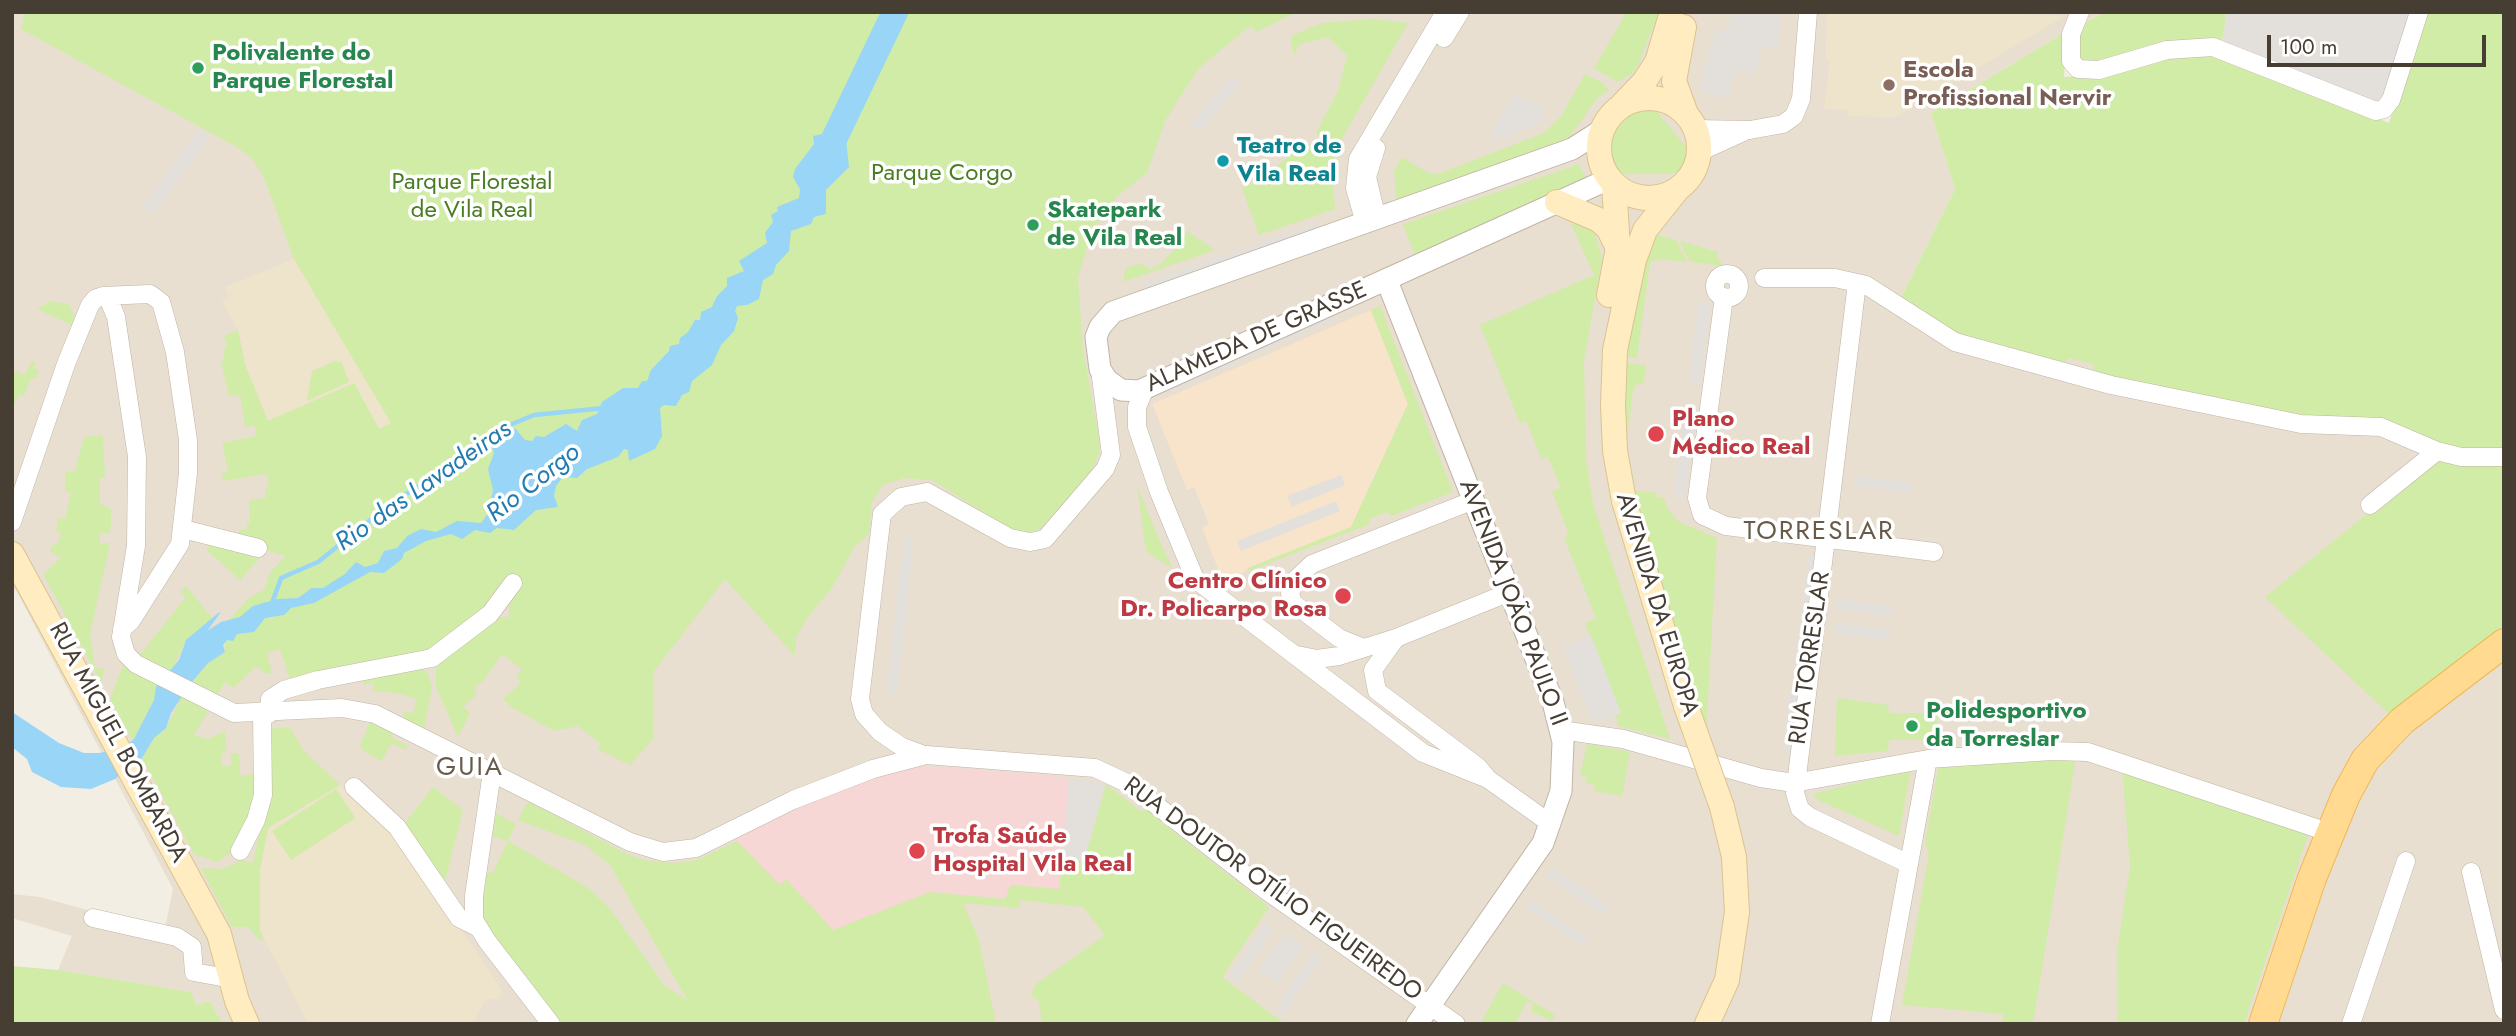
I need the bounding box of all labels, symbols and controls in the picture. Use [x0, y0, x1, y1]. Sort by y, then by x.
scale bar [2271, 21, 2490, 65]
text: 100 m [2280, 32, 2337, 62]
place label: Polivalente do Parque Florestal [212, 40, 393, 96]
place label: Escola Profissional Nervir [1903, 57, 2112, 113]
marker: Polivalente do Parque Florestal [190, 60, 206, 76]
marker: Escola Profissional Nervir [1881, 77, 1897, 93]
place label: Teatro de Vila Real [1237, 133, 1342, 189]
marker: Teatro de Vila Real [1215, 153, 1231, 169]
park label: Parque Corgo [871, 160, 1013, 188]
park label: Parque Florestal de Vila Real [391, 169, 553, 225]
place label: Skatepark de Vila Real [1047, 197, 1182, 253]
marker: Skatepark de Vila Real [1025, 217, 1041, 233]
street label: ALAMEDA DE GRASSE [1142, 276, 1372, 400]
place label: Plano Médico Real [1672, 406, 1810, 462]
water label: Rio das Lavadeiras [330, 415, 518, 559]
marker: Plano Médico Real [1646, 424, 1666, 444]
water label: Rio Corgo [481, 438, 587, 530]
street label: AVENIDA JOÃO PAULO II [1452, 476, 1572, 730]
street label: AVENIDA DA EUROPA [1608, 490, 1704, 720]
district label: TORRESLAR [1745, 517, 1893, 549]
place label: Centro Clínico Dr. Policarpo Rosa [1120, 568, 1327, 624]
street label: RUA TORRESLAR [1785, 570, 1837, 746]
marker: Centro Clínico Dr. Policarpo Rosa [1333, 586, 1353, 606]
street label: RUA MIGUEL BOMBARDA [42, 618, 192, 868]
place label: Polidesportivo da Torreslar [1926, 698, 2087, 754]
marker: Polidesportivo da Torreslar [1904, 718, 1920, 734]
district label: GUIA [437, 753, 503, 785]
street label: RUA DOUTOR OTÍLIO FIGUEIREDO [1117, 772, 1427, 1008]
place label: Trofa Saúde Hospital Vila Real [933, 823, 1132, 879]
marker: Trofa Saúde Hospital Vila Real [907, 841, 927, 861]

